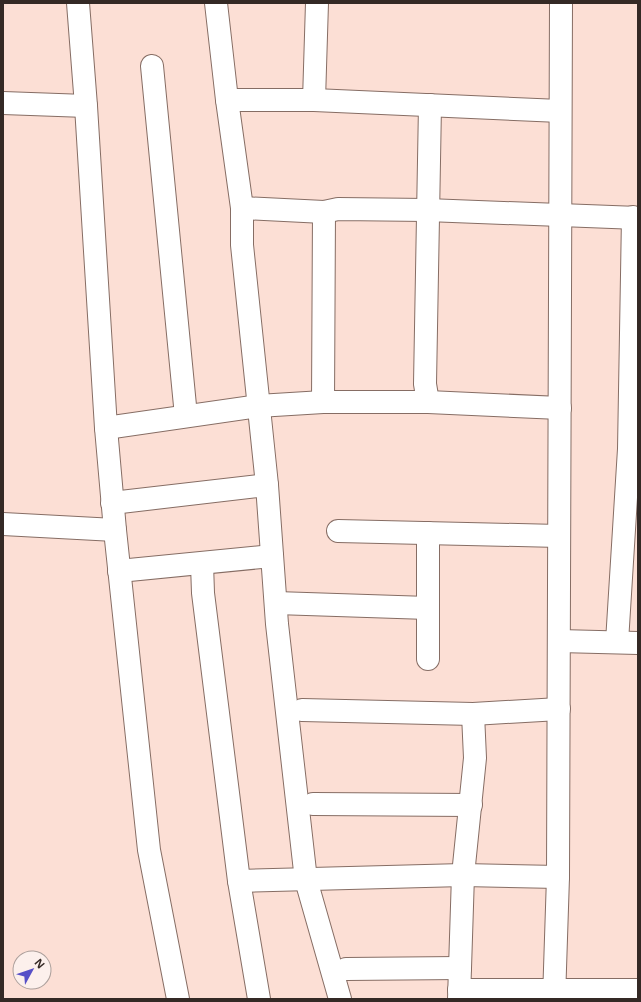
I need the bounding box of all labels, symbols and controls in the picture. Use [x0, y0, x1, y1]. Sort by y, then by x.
north arrow [12, 950, 52, 990]
text: N [31, 955, 49, 972]

